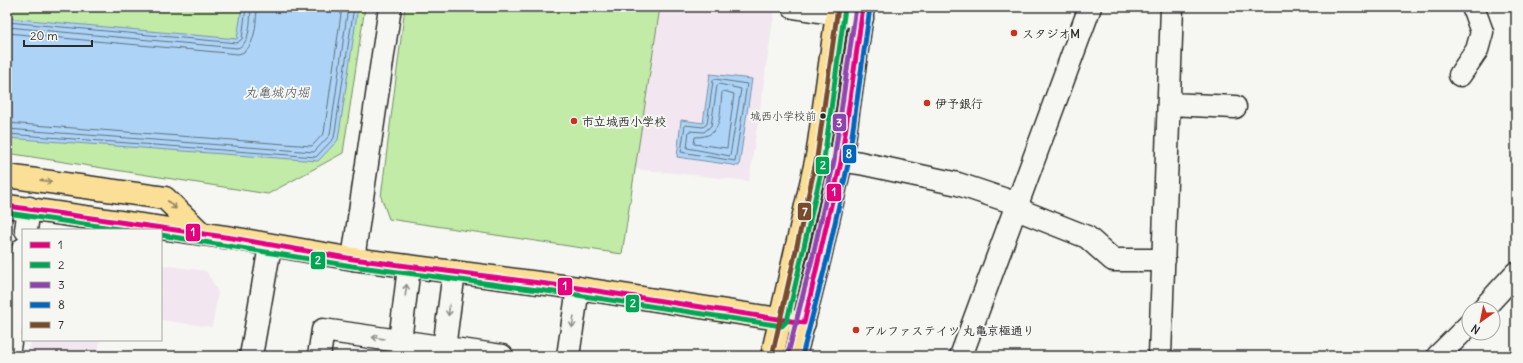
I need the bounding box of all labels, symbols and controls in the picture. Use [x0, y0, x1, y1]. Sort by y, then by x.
scale bar [24, 22, 92, 48]
place label: スタジオM [1022, 26, 1080, 41]
text: 20 m [30, 28, 58, 43]
marker: スタジオM [1009, 28, 1019, 38]
water label: 丸亀城内堀 [244, 84, 310, 101]
place label: 伊予銀行 [935, 96, 983, 111]
marker: 伊予銀行 [922, 98, 932, 108]
place label: 城西小学校前 [750, 109, 816, 123]
marker: 城西小学校前 [818, 111, 828, 121]
line badge: 3 [832, 113, 847, 132]
place label: 市立城西小学校 [582, 114, 666, 129]
marker: 市立城西小学校 [569, 116, 579, 126]
text: 3 [836, 116, 842, 130]
line badge: 8 [842, 144, 857, 164]
text: 8 [846, 147, 852, 161]
line badge: 2 [815, 156, 830, 175]
text: 2 [820, 158, 826, 172]
one-way arrow [39, 177, 52, 185]
line badge: 1 [826, 183, 842, 202]
text: 1 [832, 185, 836, 199]
one-way arrow [167, 200, 177, 210]
line badge: 7 [797, 202, 812, 221]
text: 7 [802, 205, 808, 219]
line badge: 1 [185, 223, 201, 242]
text: 1 [191, 225, 195, 239]
legend [22, 229, 162, 341]
text: 1 [58, 237, 63, 252]
line badge: 2 [310, 251, 326, 270]
text: 2 [315, 253, 321, 267]
text: 2 [58, 257, 65, 272]
text: 3 [58, 277, 65, 292]
line badge: 1 [557, 277, 573, 296]
text: 1 [563, 279, 567, 293]
one-way arrow [402, 284, 410, 297]
line badge: 2 [625, 294, 640, 313]
text: 2 [630, 296, 636, 310]
text: 8 [58, 297, 65, 312]
north arrow [1461, 301, 1501, 341]
one-way arrow [446, 303, 453, 316]
one-way arrow [569, 315, 577, 328]
text: 7 [58, 317, 64, 332]
text: N [1469, 321, 1483, 337]
place label: アルファステイツ 丸亀京極通り [864, 323, 1035, 338]
marker: アルファステイツ 丸亀京極通り [851, 325, 861, 335]
one-way arrow [372, 334, 385, 342]

